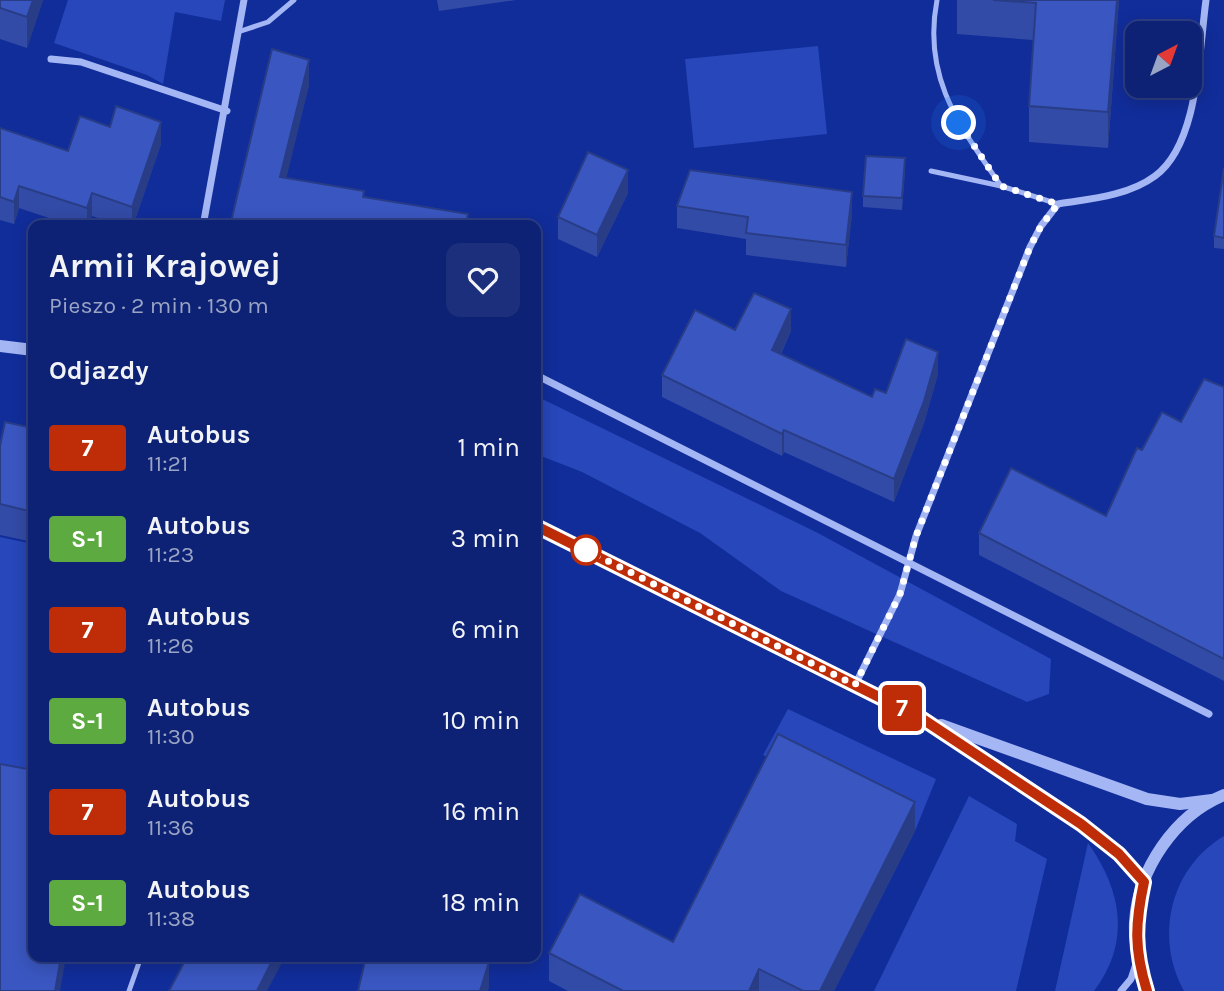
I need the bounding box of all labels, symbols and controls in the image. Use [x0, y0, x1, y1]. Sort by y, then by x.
north arrow [1125, 21, 1202, 98]
map controls [1125, 21, 1202, 98]
your location [941, 105, 976, 140]
button: heart [446, 243, 520, 317]
text: Armii Krajowej [49, 247, 281, 285]
text: Pieszo · 2 min · 130 m [49, 292, 269, 319]
text: Odjazdy [49, 355, 149, 386]
text: Autobus [147, 419, 251, 450]
text: 1 min [457, 432, 520, 463]
text: 7 [82, 434, 93, 462]
text: 11:21 [147, 450, 188, 477]
text: Autobus [147, 510, 251, 541]
text: 3 min [451, 523, 520, 554]
text: S-1 [71, 525, 104, 553]
unlabelled marker [571, 535, 601, 565]
text: 11:23 [147, 541, 194, 568]
text: Autobus [147, 601, 251, 632]
text: 6 min [451, 614, 520, 645]
text: 7 [82, 616, 93, 644]
text: 11:26 [147, 632, 194, 659]
line badge: 7 [879, 685, 925, 731]
text: Autobus [147, 692, 251, 723]
text: 7 [896, 694, 908, 722]
text: 10 min [442, 705, 520, 736]
text: S-1 [71, 707, 104, 735]
text: 11:30 [147, 723, 195, 750]
text: Autobus [147, 783, 251, 814]
text: 16 min [443, 796, 520, 827]
text: 7 [82, 798, 93, 826]
text: 11:36 [147, 814, 194, 841]
text: Autobus [147, 874, 251, 905]
text: 18 min [441, 887, 520, 918]
text: S-1 [71, 889, 104, 917]
text: 11:38 [147, 905, 195, 932]

